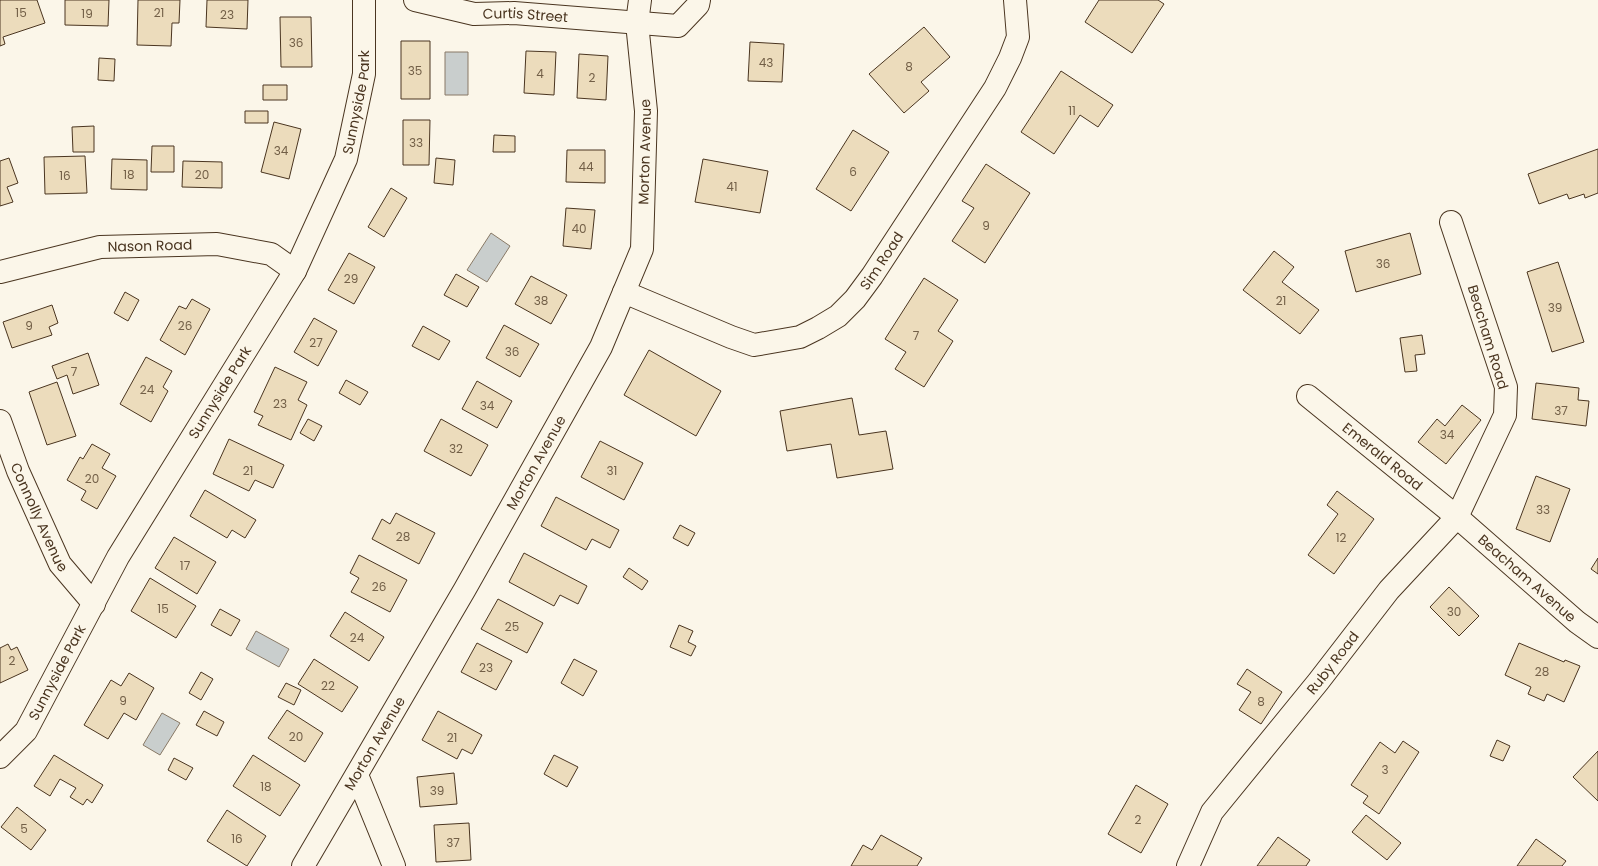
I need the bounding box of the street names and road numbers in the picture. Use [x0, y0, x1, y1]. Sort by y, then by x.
street label: Curtis Street [482, 3, 569, 27]
street label: Sunnyside Park [337, 49, 374, 156]
street label: Morton Avenue [633, 98, 656, 205]
street label: Sim Road [855, 228, 908, 294]
street label: Nason Road [107, 235, 193, 257]
street label: Beacham Road [1463, 282, 1513, 392]
street label: Sunnyside Park [183, 342, 257, 443]
street label: Morton Avenue [501, 411, 571, 513]
street label: Emerald Road [1338, 418, 1427, 495]
street label: Connolly Avenue [6, 460, 73, 577]
street label: Beacham Avenue [1474, 530, 1581, 627]
street label: Sunnyside Park [23, 620, 91, 724]
street label: Ruby Road [1302, 627, 1364, 699]
street label: Morton Avenue [339, 692, 410, 794]

